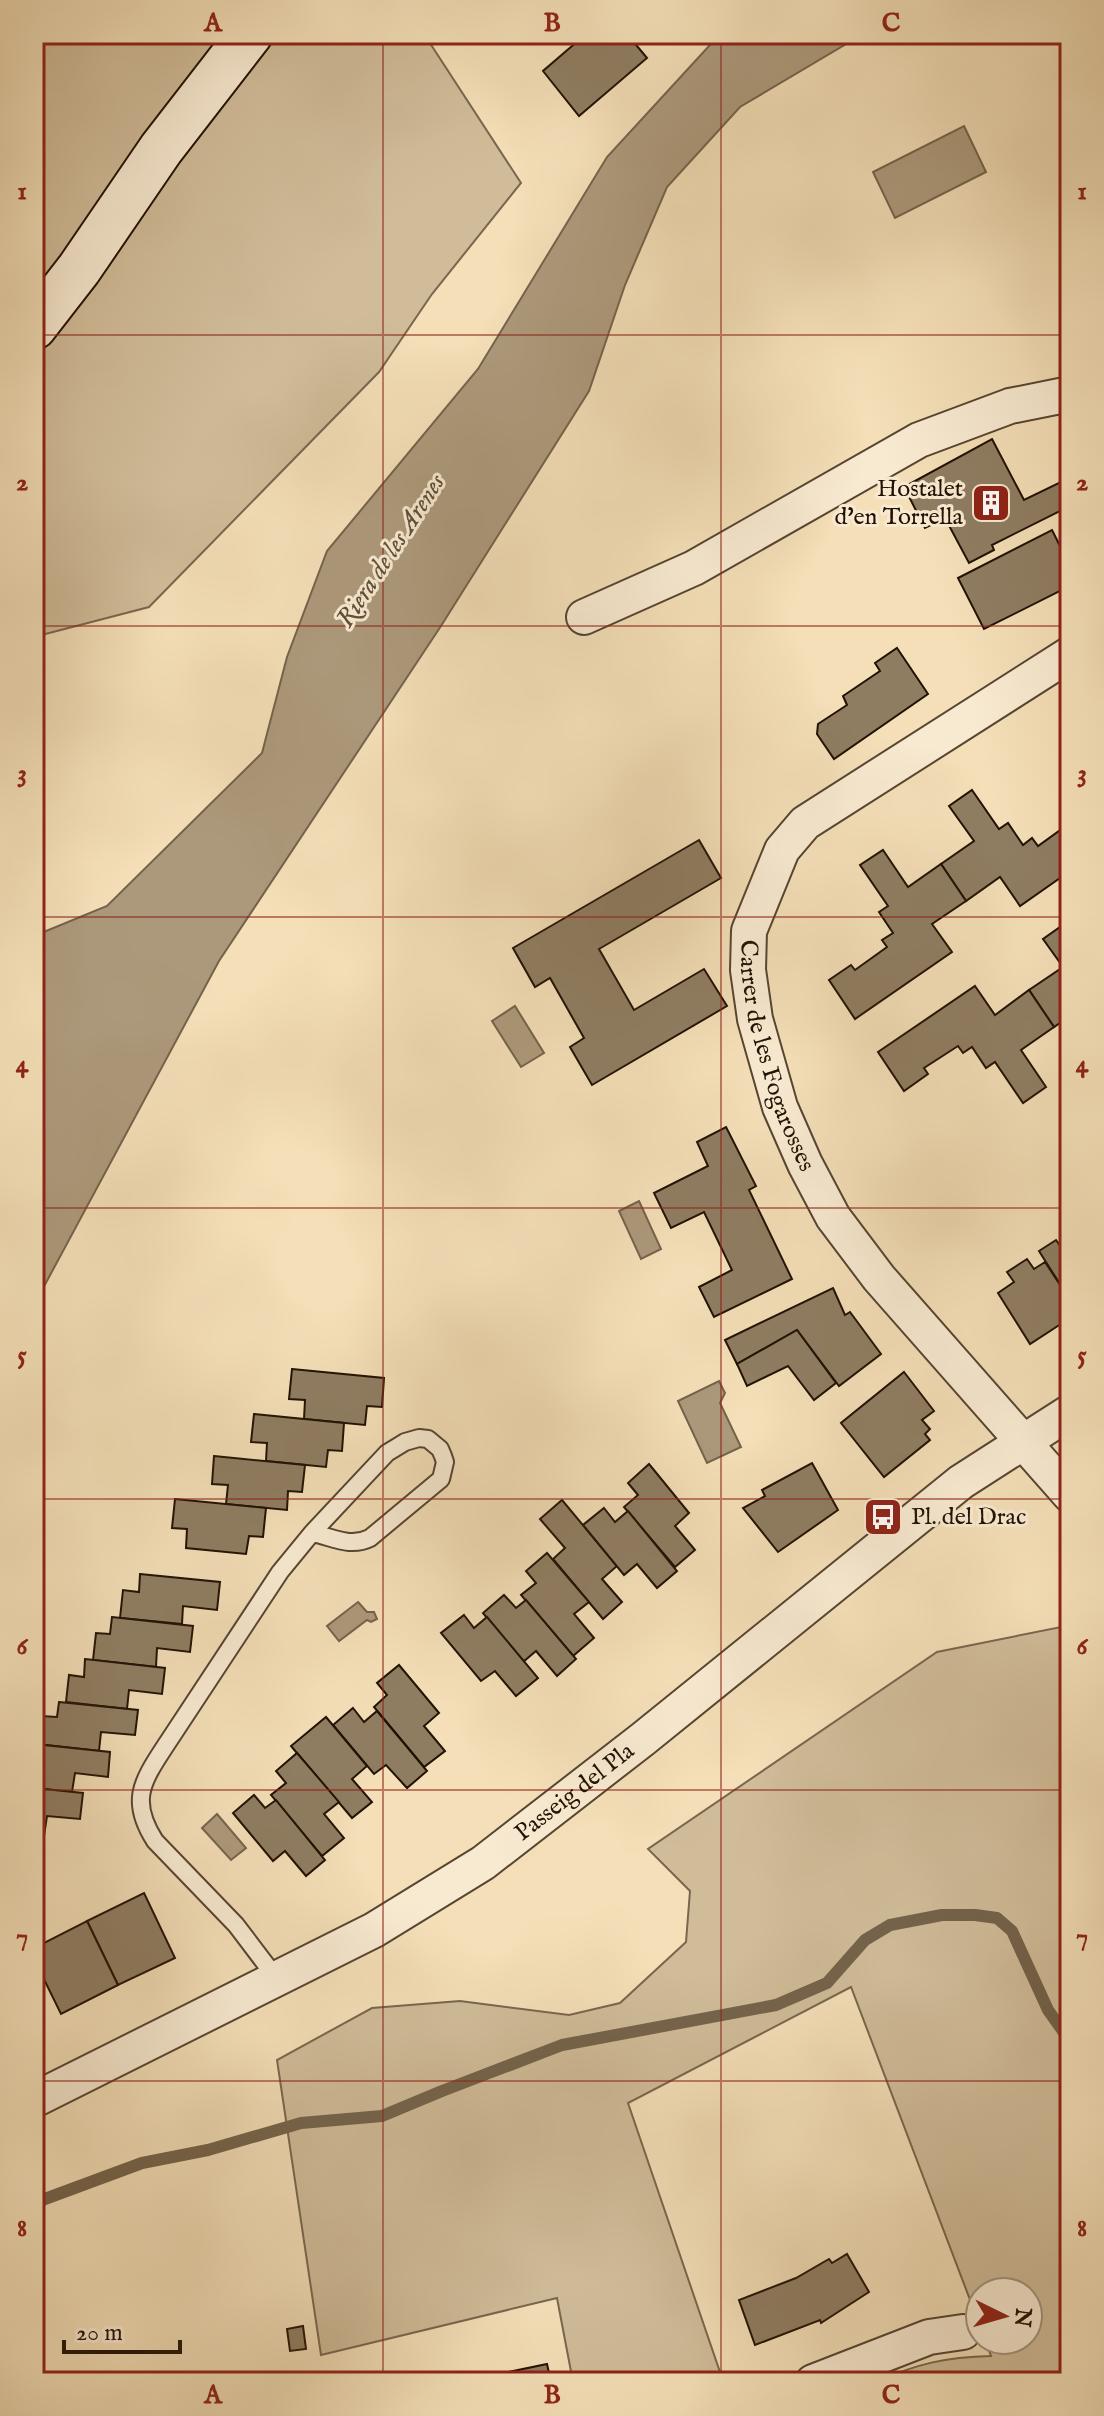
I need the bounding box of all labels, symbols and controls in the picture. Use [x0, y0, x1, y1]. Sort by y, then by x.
text: A [203, 7, 223, 40]
text: B [543, 7, 561, 40]
text: C [882, 7, 901, 40]
text: 1 [17, 175, 27, 208]
text: 1 [1077, 175, 1087, 208]
text: 2 [16, 466, 28, 499]
text: 2 [1076, 466, 1088, 499]
water label: Riera de les Arenes [329, 468, 453, 634]
place label: Hostalet d'en Torrella [835, 474, 964, 533]
building icon: Hostalet d'en Torrella [970, 482, 1012, 524]
text: 3 [17, 757, 27, 790]
text: 3 [1077, 757, 1087, 790]
street label: Carrer de les Fogarosses [732, 939, 822, 1177]
text: 4 [16, 1048, 30, 1081]
text: 4 [1076, 1048, 1090, 1081]
text: 5 [17, 1339, 27, 1372]
text: 5 [1077, 1339, 1087, 1372]
bus stop icon: Pl. del Drac [862, 1496, 904, 1538]
place label: Pl. del Drac [911, 1502, 1026, 1533]
text: 6 [17, 1630, 29, 1663]
text: 6 [1077, 1630, 1089, 1663]
street label: Passeig del Pla [509, 1736, 641, 1848]
text: 7 [16, 1921, 28, 1954]
text: 7 [1076, 1921, 1088, 1954]
text: 8 [17, 2212, 27, 2245]
text: 8 [1077, 2212, 1087, 2245]
north arrow [964, 2276, 1044, 2356]
scale bar [64, 2304, 180, 2354]
text: N [1007, 2306, 1037, 2328]
text: 20 m [76, 2318, 123, 2349]
text: A [203, 2379, 223, 2412]
text: B [543, 2379, 561, 2412]
text: C [882, 2379, 901, 2412]

